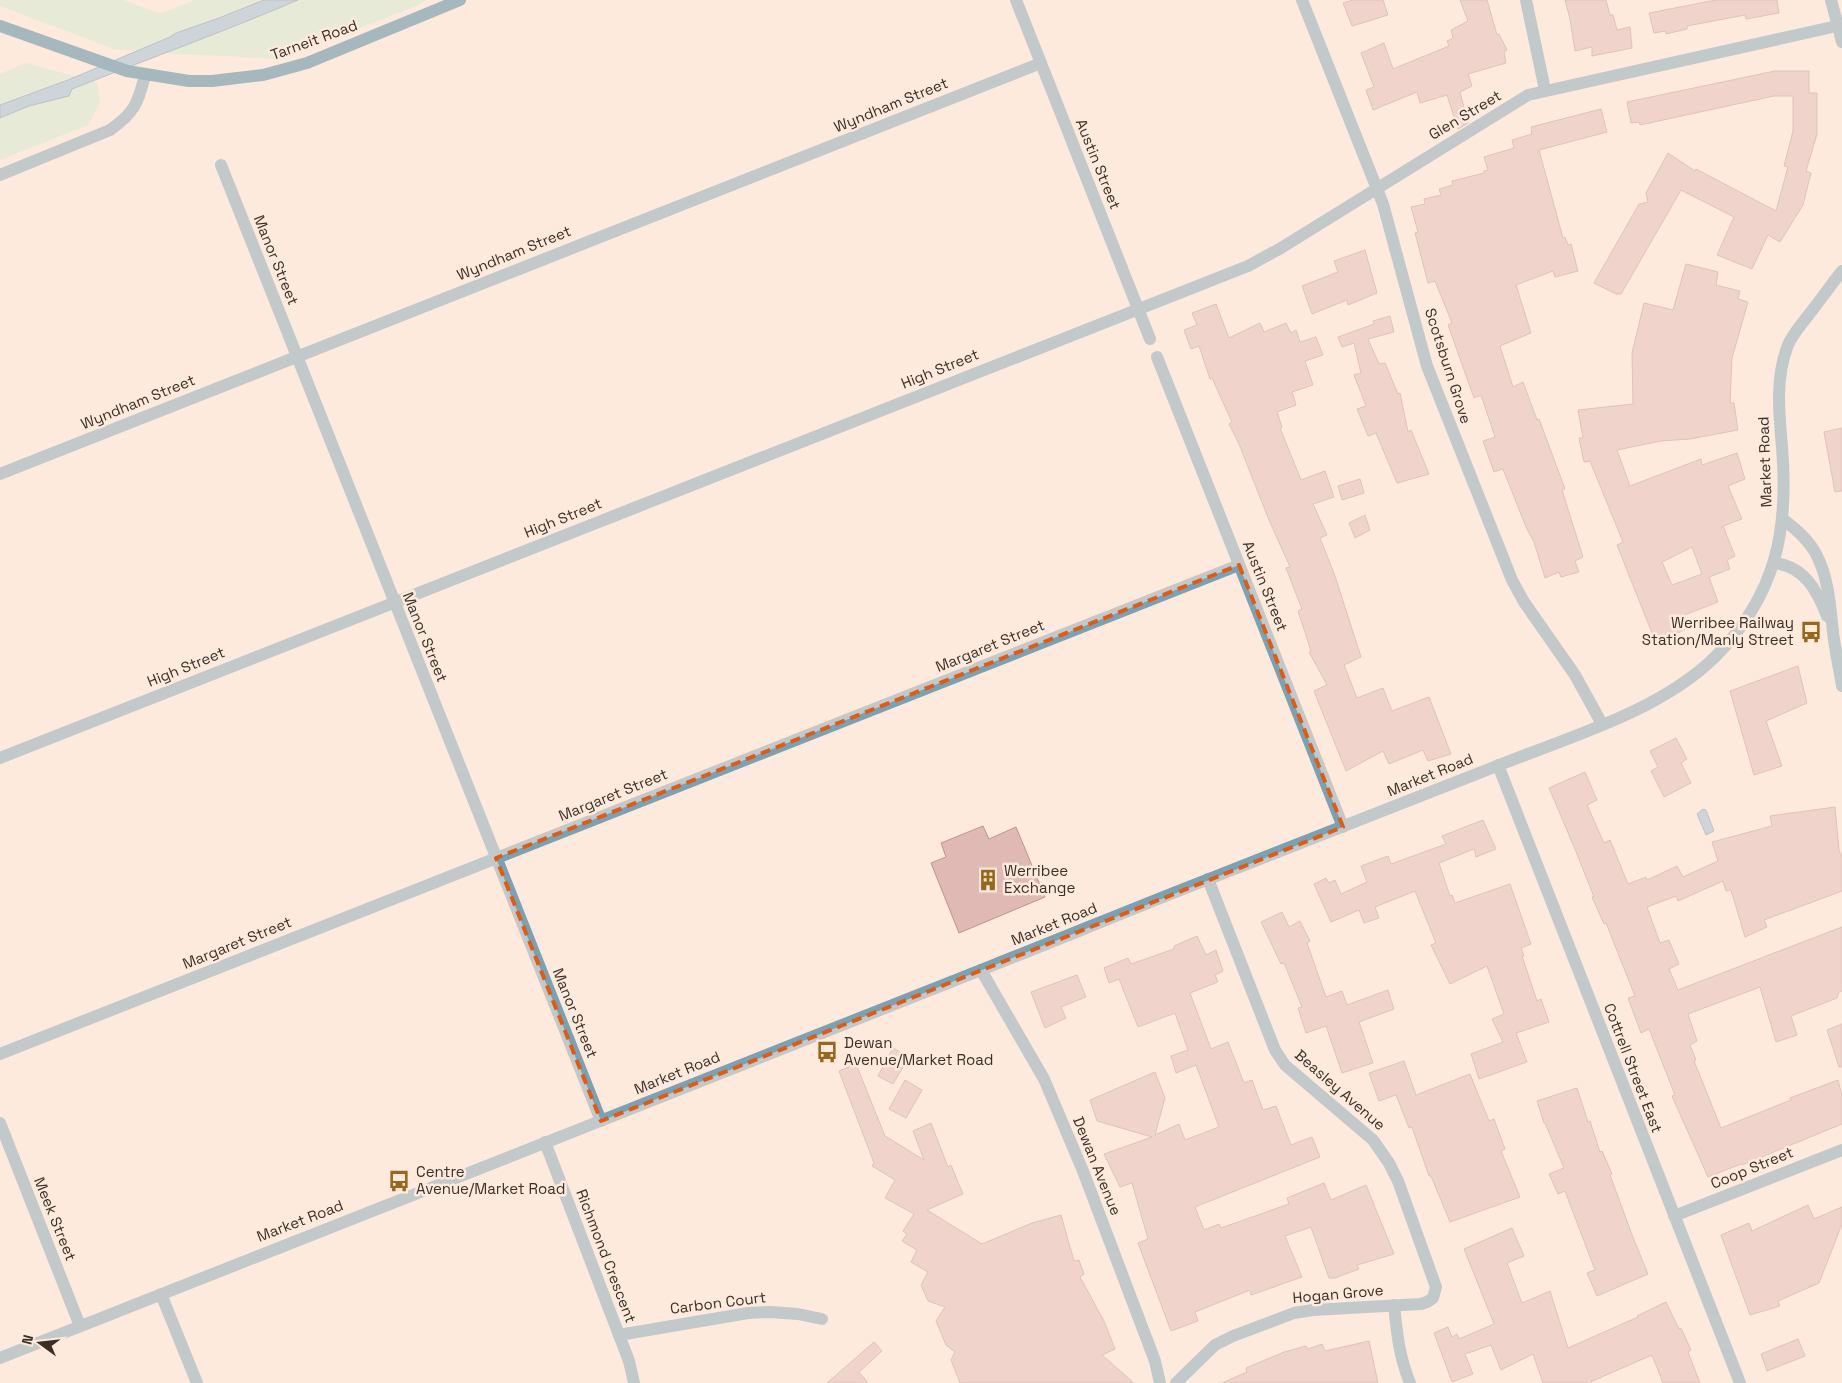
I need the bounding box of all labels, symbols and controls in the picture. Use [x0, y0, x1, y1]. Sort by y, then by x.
street label: Tarneit Road [268, 15, 360, 64]
street label: Wyndham Street [831, 73, 951, 136]
street label: Glen Street [1425, 85, 1505, 144]
street label: Austin Street [1072, 116, 1125, 212]
street label: Manor Street [250, 212, 303, 308]
street label: Wyndham Street [454, 221, 574, 284]
street label: Scotsburn Grove [1421, 306, 1476, 426]
street label: High Street [898, 344, 981, 393]
street label: Wyndham Street [78, 370, 198, 433]
street label: Market Road [1753, 416, 1776, 508]
street label: High Street [521, 493, 604, 542]
street label: Austin Street [1239, 538, 1292, 634]
street label: Manor Street [399, 589, 452, 685]
place label: Werribee Railway Station/Manly Street [1642, 613, 1794, 649]
street label: Margaret Street [933, 615, 1047, 676]
bus stop icon: Werribee Railway Station/Manly Street [1798, 619, 1824, 645]
street label: High Street [144, 642, 227, 691]
street label: Market Road [1384, 749, 1476, 800]
street label: Margaret Street [556, 764, 670, 825]
place label: Werribee Exchange [1004, 861, 1075, 897]
building icon: Werribee Exchange [975, 867, 1001, 893]
street label: Market Road [1008, 898, 1100, 949]
street label: Margaret Street [180, 912, 294, 973]
street label: Manor Street [549, 965, 602, 1061]
street label: Cottrell Street East [1600, 1000, 1667, 1135]
place label: Dewan Avenue/Market Road [844, 1033, 993, 1069]
bus stop icon: Dewan Avenue/Market Road [814, 1039, 840, 1065]
street label: Beasley Avenue [1291, 1045, 1390, 1134]
street label: Market Road [631, 1047, 723, 1098]
street label: Dewan Avenue [1069, 1114, 1126, 1218]
street label: Coop Street [1708, 1142, 1796, 1193]
place label: Centre Avenue/Market Road [416, 1162, 565, 1198]
bus stop icon: Centre Avenue/Market Road [386, 1168, 412, 1194]
street label: Meek Street [30, 1174, 81, 1263]
street label: Richmond Crescent [572, 1186, 641, 1325]
street label: Market Road [254, 1195, 346, 1246]
street label: Hogan Grove [1292, 1280, 1384, 1307]
street label: Carbon Court [669, 1287, 767, 1318]
north arrow [15, 1318, 65, 1368]
text: N [18, 1333, 37, 1347]

